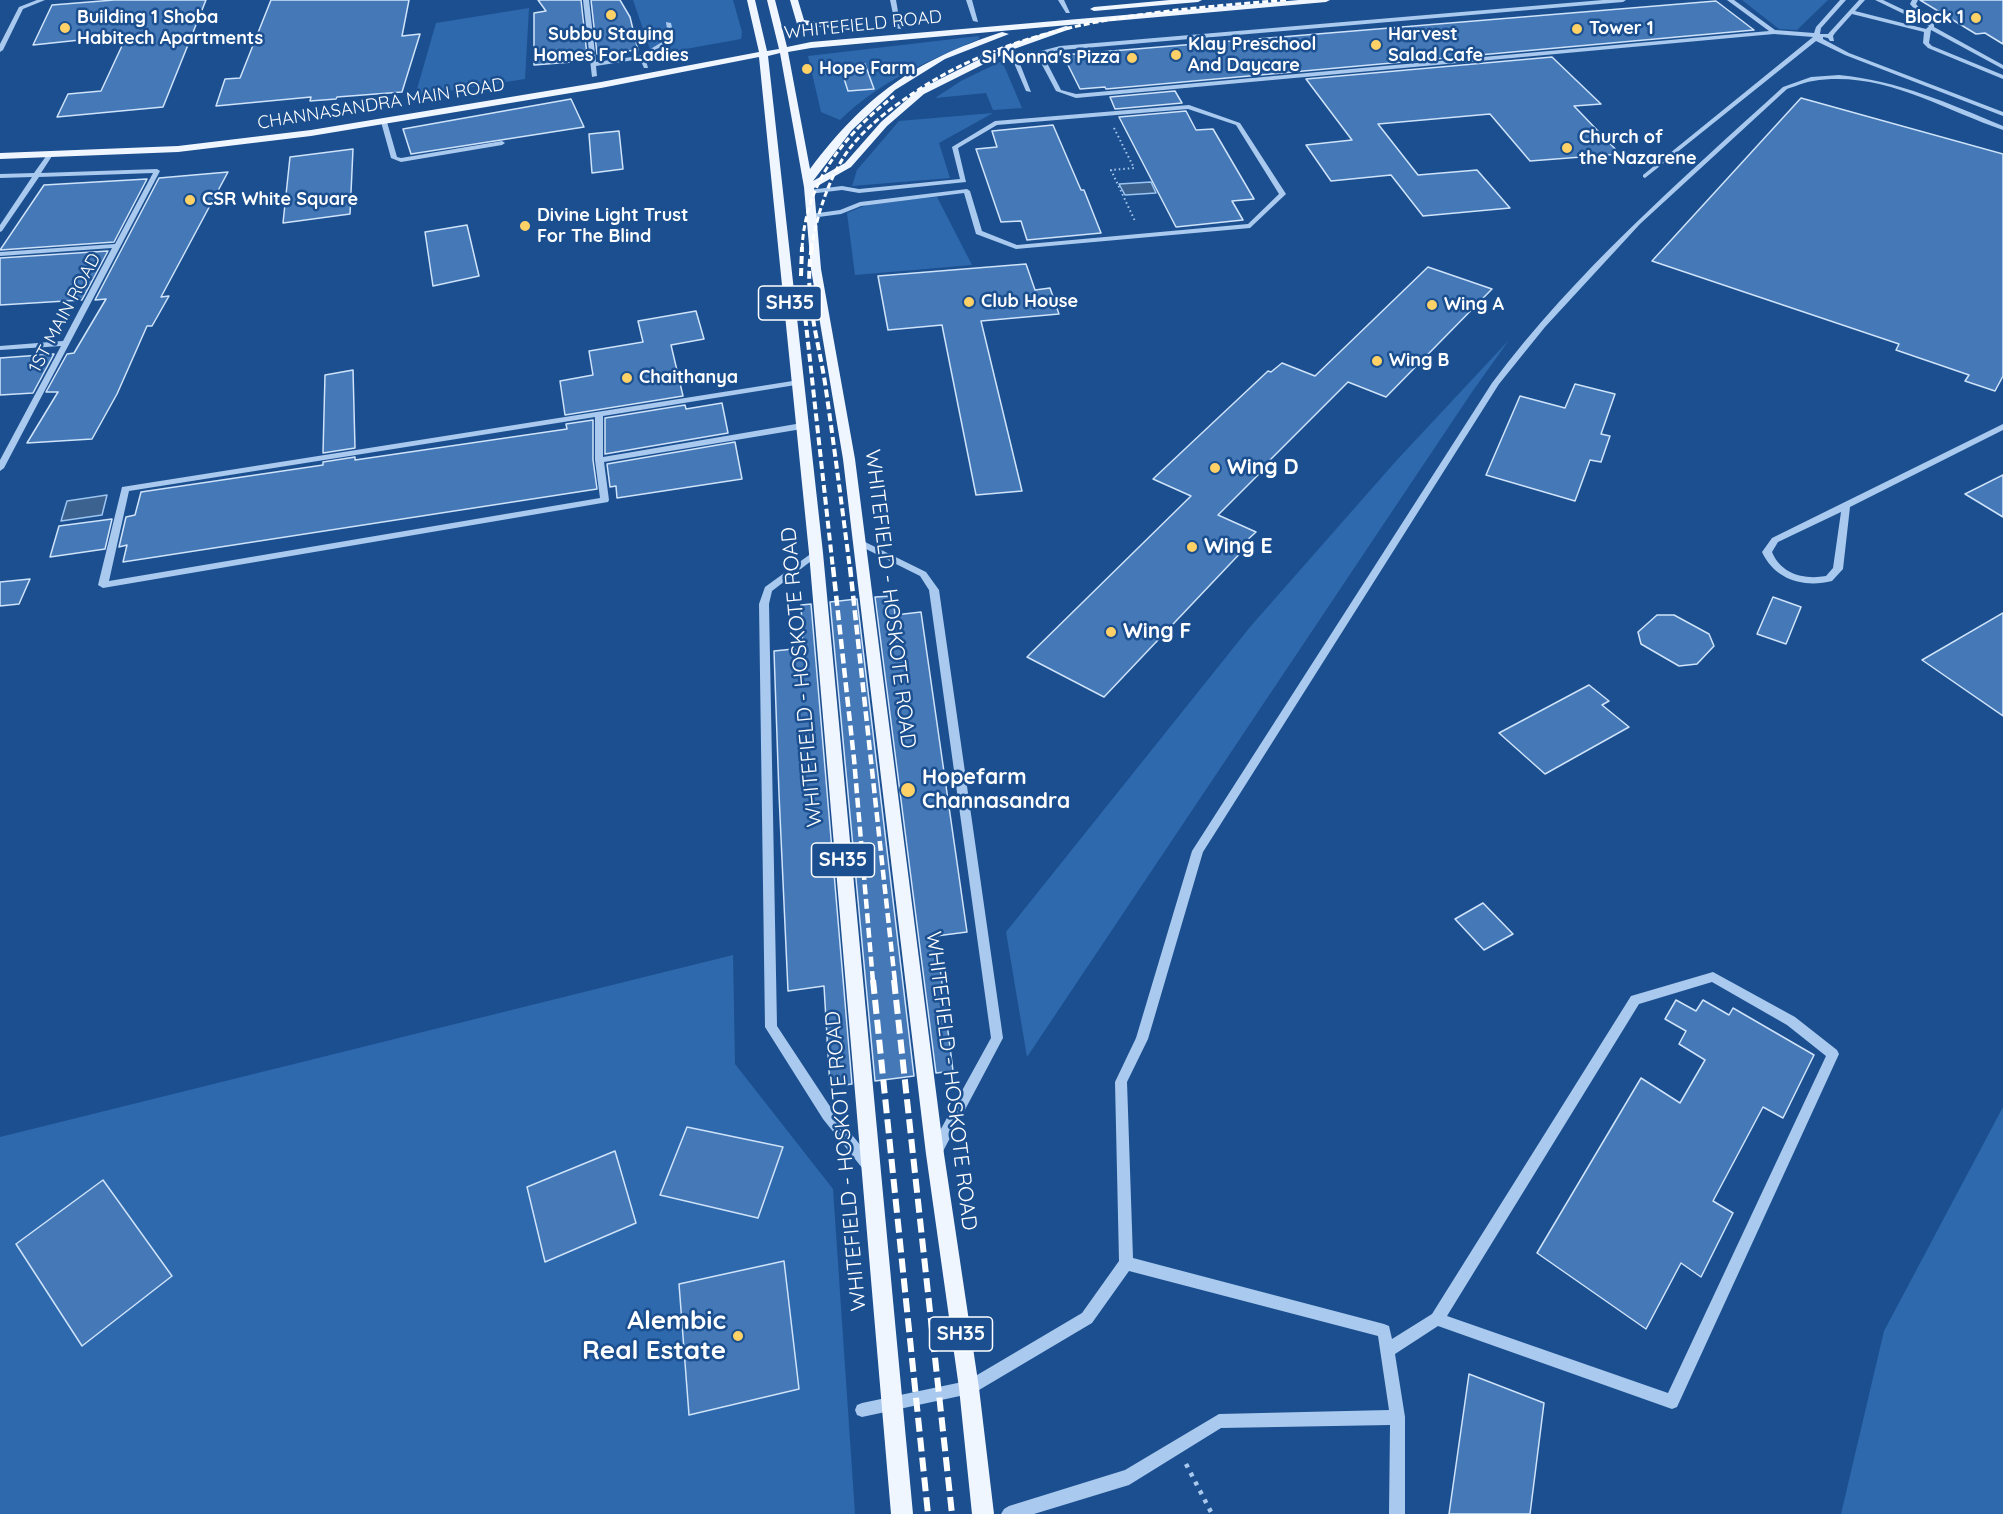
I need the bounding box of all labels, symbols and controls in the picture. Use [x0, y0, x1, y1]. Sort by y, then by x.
street label: WHITEFIELD ROAD [783, 6, 943, 44]
place label: Building 1 Shoba Habitech Apartments [77, 7, 263, 50]
place label: Block 1 [1905, 7, 1964, 29]
marker: Subbu Staying Homes For Ladies [604, 8, 618, 22]
marker: Block 1 [1969, 11, 1983, 25]
place label: Tower 1 [1589, 18, 1654, 40]
marker: Building 1 Shoba Habitech Apartments [58, 21, 72, 35]
marker: Tower 1 [1570, 22, 1584, 36]
place label: Subbu Staying Homes For Ladies [533, 24, 689, 66]
place label: Harvest Salad Cafe [1388, 24, 1483, 66]
place label: Klay Preschool And Daycare [1188, 34, 1316, 76]
marker: Harvest Salad Cafe [1369, 38, 1383, 52]
place label: Si Nonna's Pizza [981, 47, 1120, 69]
marker: Klay Preschool And Daycare [1169, 48, 1183, 62]
marker: Si Nonna's Pizza [1125, 51, 1139, 65]
place label: Hope Farm [819, 58, 916, 80]
marker: Hope Farm [800, 62, 814, 76]
street label: CHANNASANDRA MAIN ROAD [256, 74, 506, 134]
place label: Church of the Nazarene [1579, 127, 1697, 170]
marker: Church of the Nazarene [1560, 141, 1574, 155]
place label: CSR White Square [202, 189, 358, 211]
marker: CSR White Square [183, 193, 197, 207]
place label: Divine Light Trust For The Blind [537, 205, 688, 248]
marker: Divine Light Trust For The Blind [518, 219, 532, 233]
street label: 1ST MAIN ROAD [25, 250, 105, 376]
road number: SH35 [758, 286, 822, 320]
place label: Club House [981, 291, 1078, 313]
place label: Wing A [1444, 294, 1504, 316]
marker: Club House [962, 295, 976, 309]
marker: Wing A [1425, 298, 1439, 312]
place label: Wing B [1389, 350, 1449, 372]
marker: Wing B [1370, 354, 1384, 368]
place label: Chaithanya [639, 367, 738, 389]
marker: Chaithanya [620, 371, 634, 385]
street label: WHITEFIELD - HOSKOTE ROAD [859, 448, 921, 750]
place label: Wing D [1227, 455, 1299, 481]
marker: Wing D [1208, 461, 1222, 475]
street label: WHITEFIELD - HOSKOTE ROAD [776, 526, 828, 828]
place label: Wing E [1204, 534, 1273, 560]
marker: Wing E [1185, 540, 1199, 554]
place label: Wing F [1123, 619, 1191, 645]
marker: Wing F [1104, 625, 1118, 639]
place label: Hopefarm Channasandra [922, 765, 1070, 815]
marker: Hopefarm Channasandra [899, 781, 917, 799]
road number: SH35 [812, 843, 874, 877]
street label: WHITEFIELD - HOSKOTE ROAD [920, 930, 982, 1232]
street label: WHITEFIELD - HOSKOTE ROAD [820, 1010, 872, 1312]
place label: Alembic Real Estate [582, 1305, 726, 1366]
road number: SH35 [930, 1317, 992, 1351]
marker: Alembic Real Estate [731, 1329, 745, 1343]

